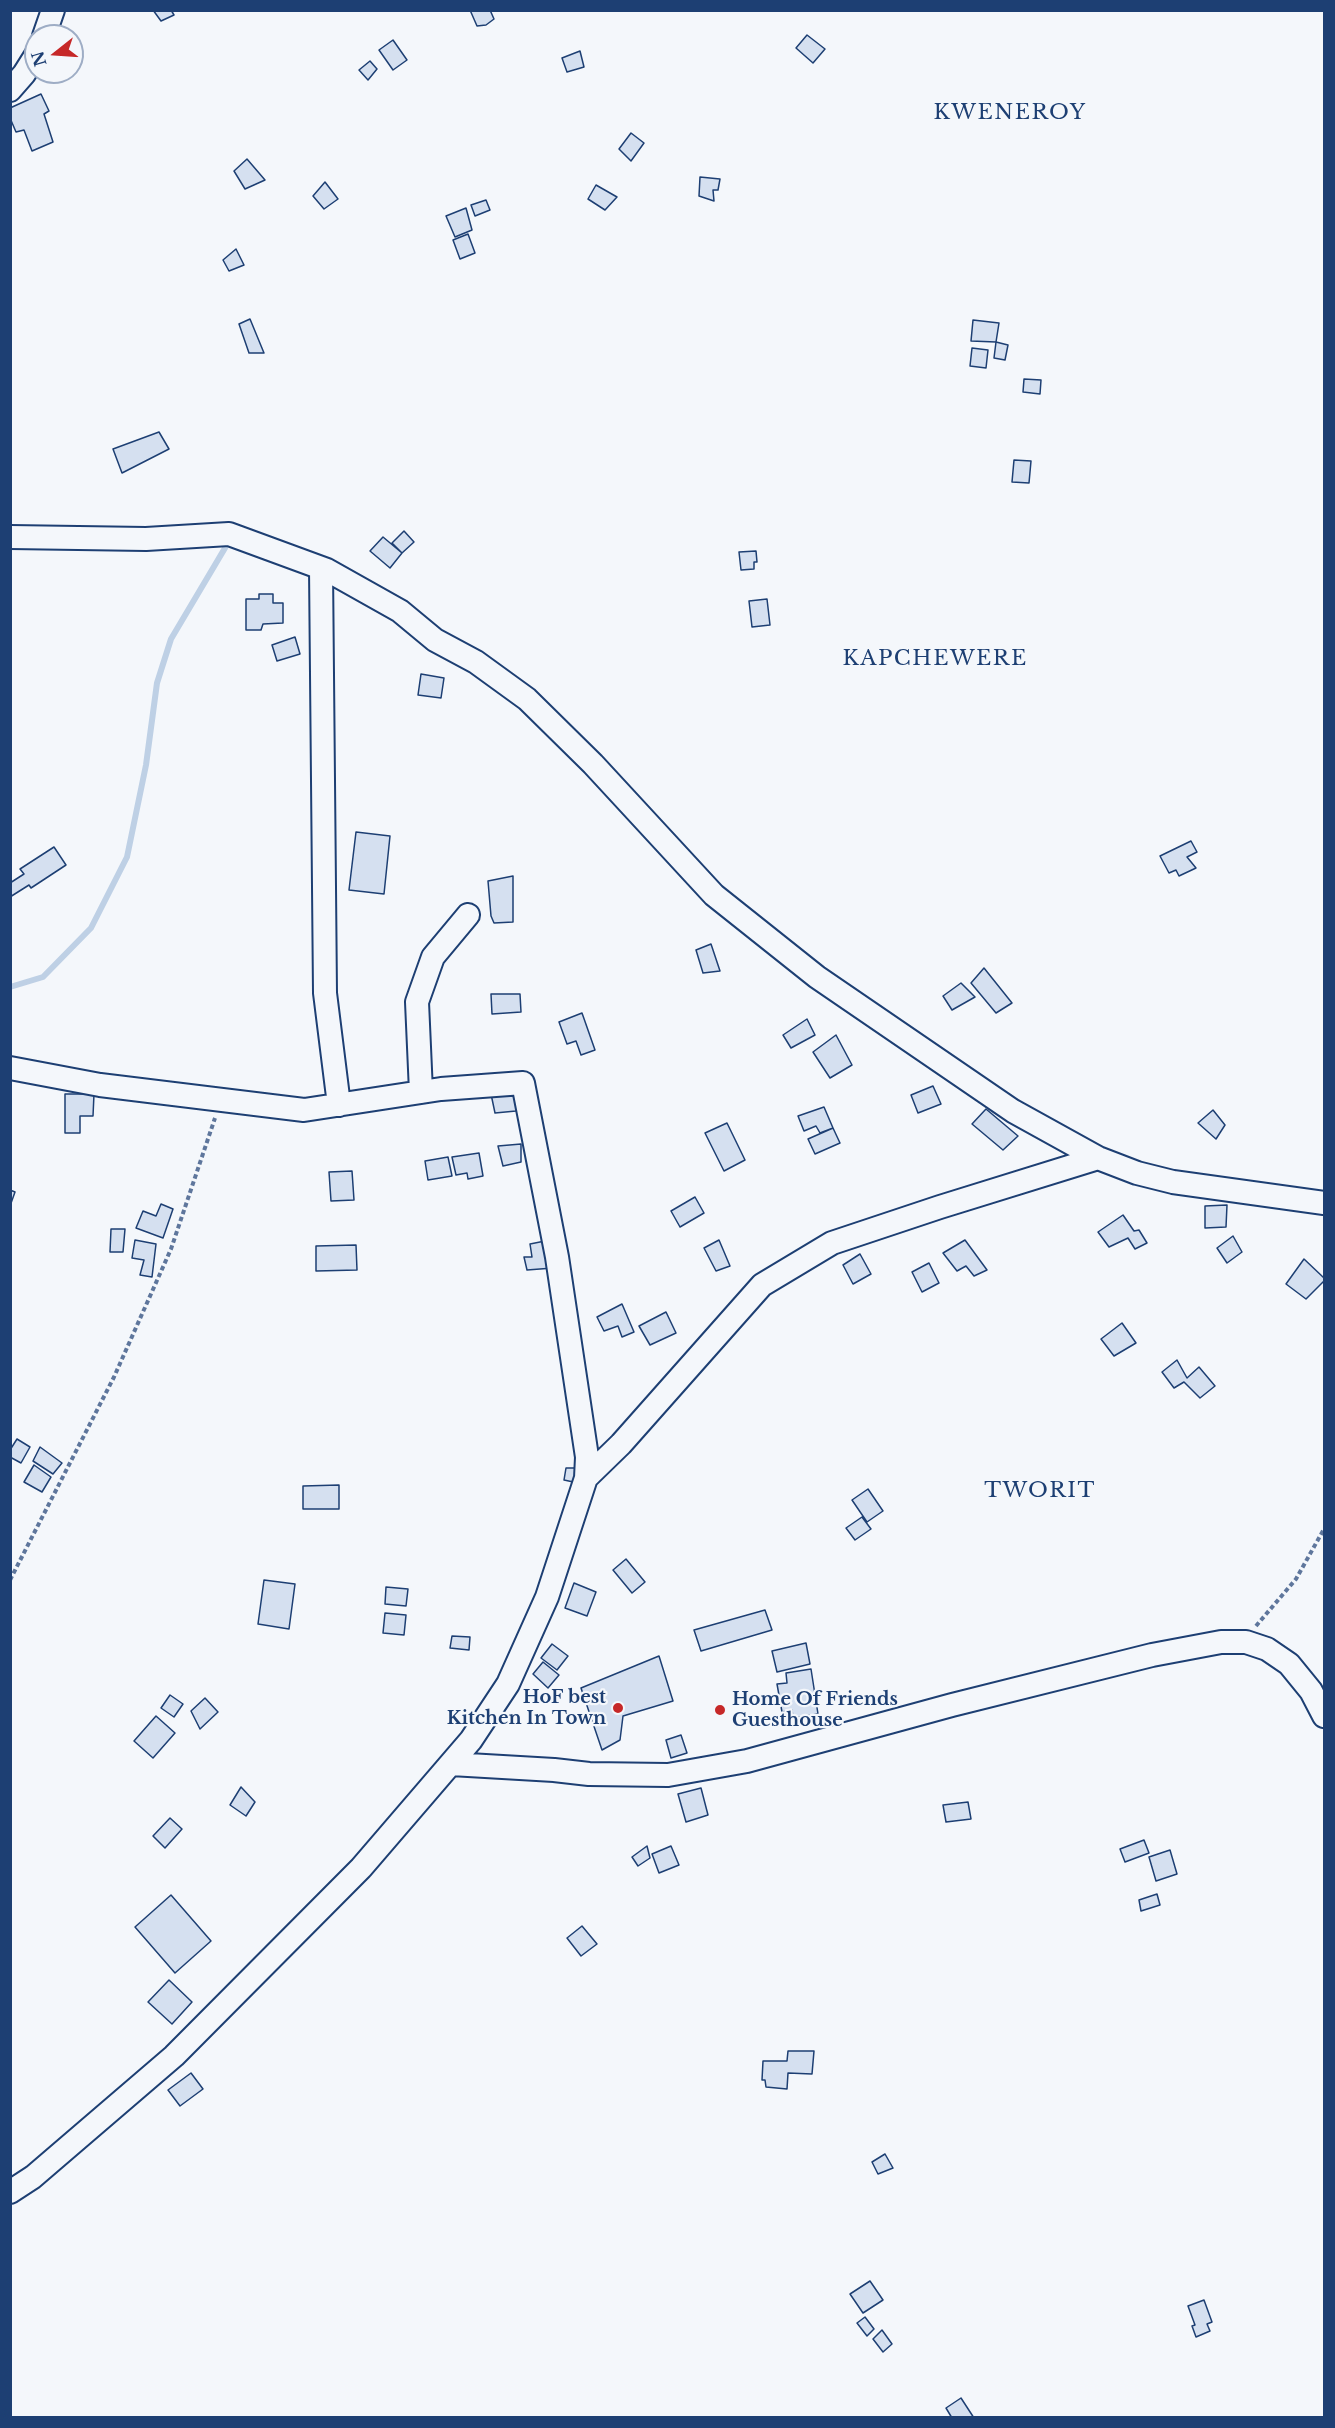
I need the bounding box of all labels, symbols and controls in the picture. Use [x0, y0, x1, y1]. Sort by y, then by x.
north arrow [24, 24, 84, 84]
text: N [27, 49, 50, 69]
district label: KWENEROY [933, 100, 1087, 126]
district label: KAPCHEWERE [842, 646, 1028, 672]
district label: TWORIT [984, 1478, 1096, 1504]
place label: HoF best Kitchen In Town [447, 1687, 606, 1730]
place label: Home Of Friends Guesthouse [732, 1689, 898, 1732]
marker: HoF best Kitchen In Town [611, 1701, 625, 1715]
marker: Home Of Friends Guesthouse [713, 1703, 727, 1717]

